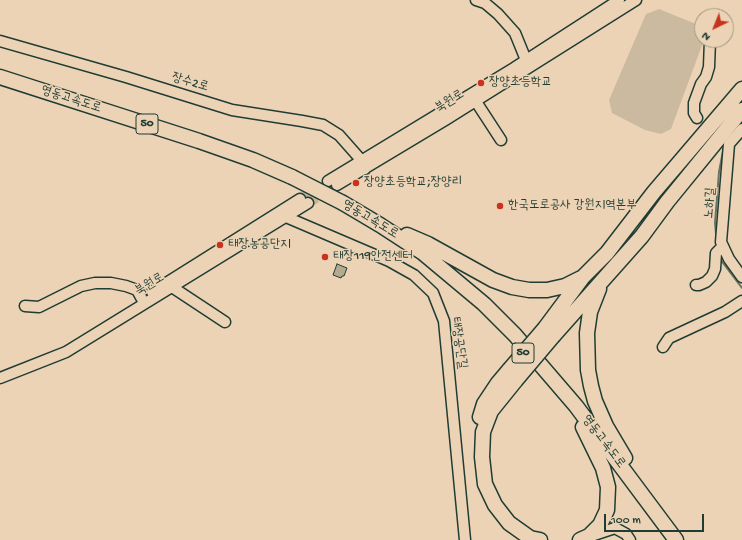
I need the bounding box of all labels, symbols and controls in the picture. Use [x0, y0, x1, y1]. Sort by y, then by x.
north arrow [694, 8, 734, 48]
text: N [700, 29, 713, 43]
street label: 장수2로 [170, 70, 210, 96]
place label: 장양초등학교 [489, 75, 552, 91]
marker: 장양초등학교 [476, 78, 486, 88]
street label: 영동고속도로 [39, 83, 103, 117]
street label: 북원로 [433, 87, 467, 117]
road number: 50 [136, 114, 158, 134]
place label: 장양초등학교;장양리 [364, 175, 462, 191]
marker: 장양초등학교;장양리 [351, 178, 361, 188]
street label: 노하길 [702, 187, 720, 219]
street label: 영동고속도로 [339, 197, 401, 243]
place label: 한국도로공사 강원지역본부 [508, 198, 637, 214]
marker: 한국도로공사 강원지역본부 [495, 201, 505, 211]
place label: 태장농공단지 [228, 237, 291, 253]
marker: 태장농공단지 [215, 240, 225, 250]
place label: 태장119안전센터 [333, 249, 413, 265]
marker: 태장119안전센터 [320, 252, 330, 262]
street label: 북원로 [133, 270, 167, 300]
street label: 태장공단길 [447, 316, 469, 370]
road number: 50 [512, 343, 534, 363]
street label: 영동고속도로 [578, 412, 628, 472]
scale bar [606, 506, 706, 532]
text: 100 m [611, 514, 641, 528]

